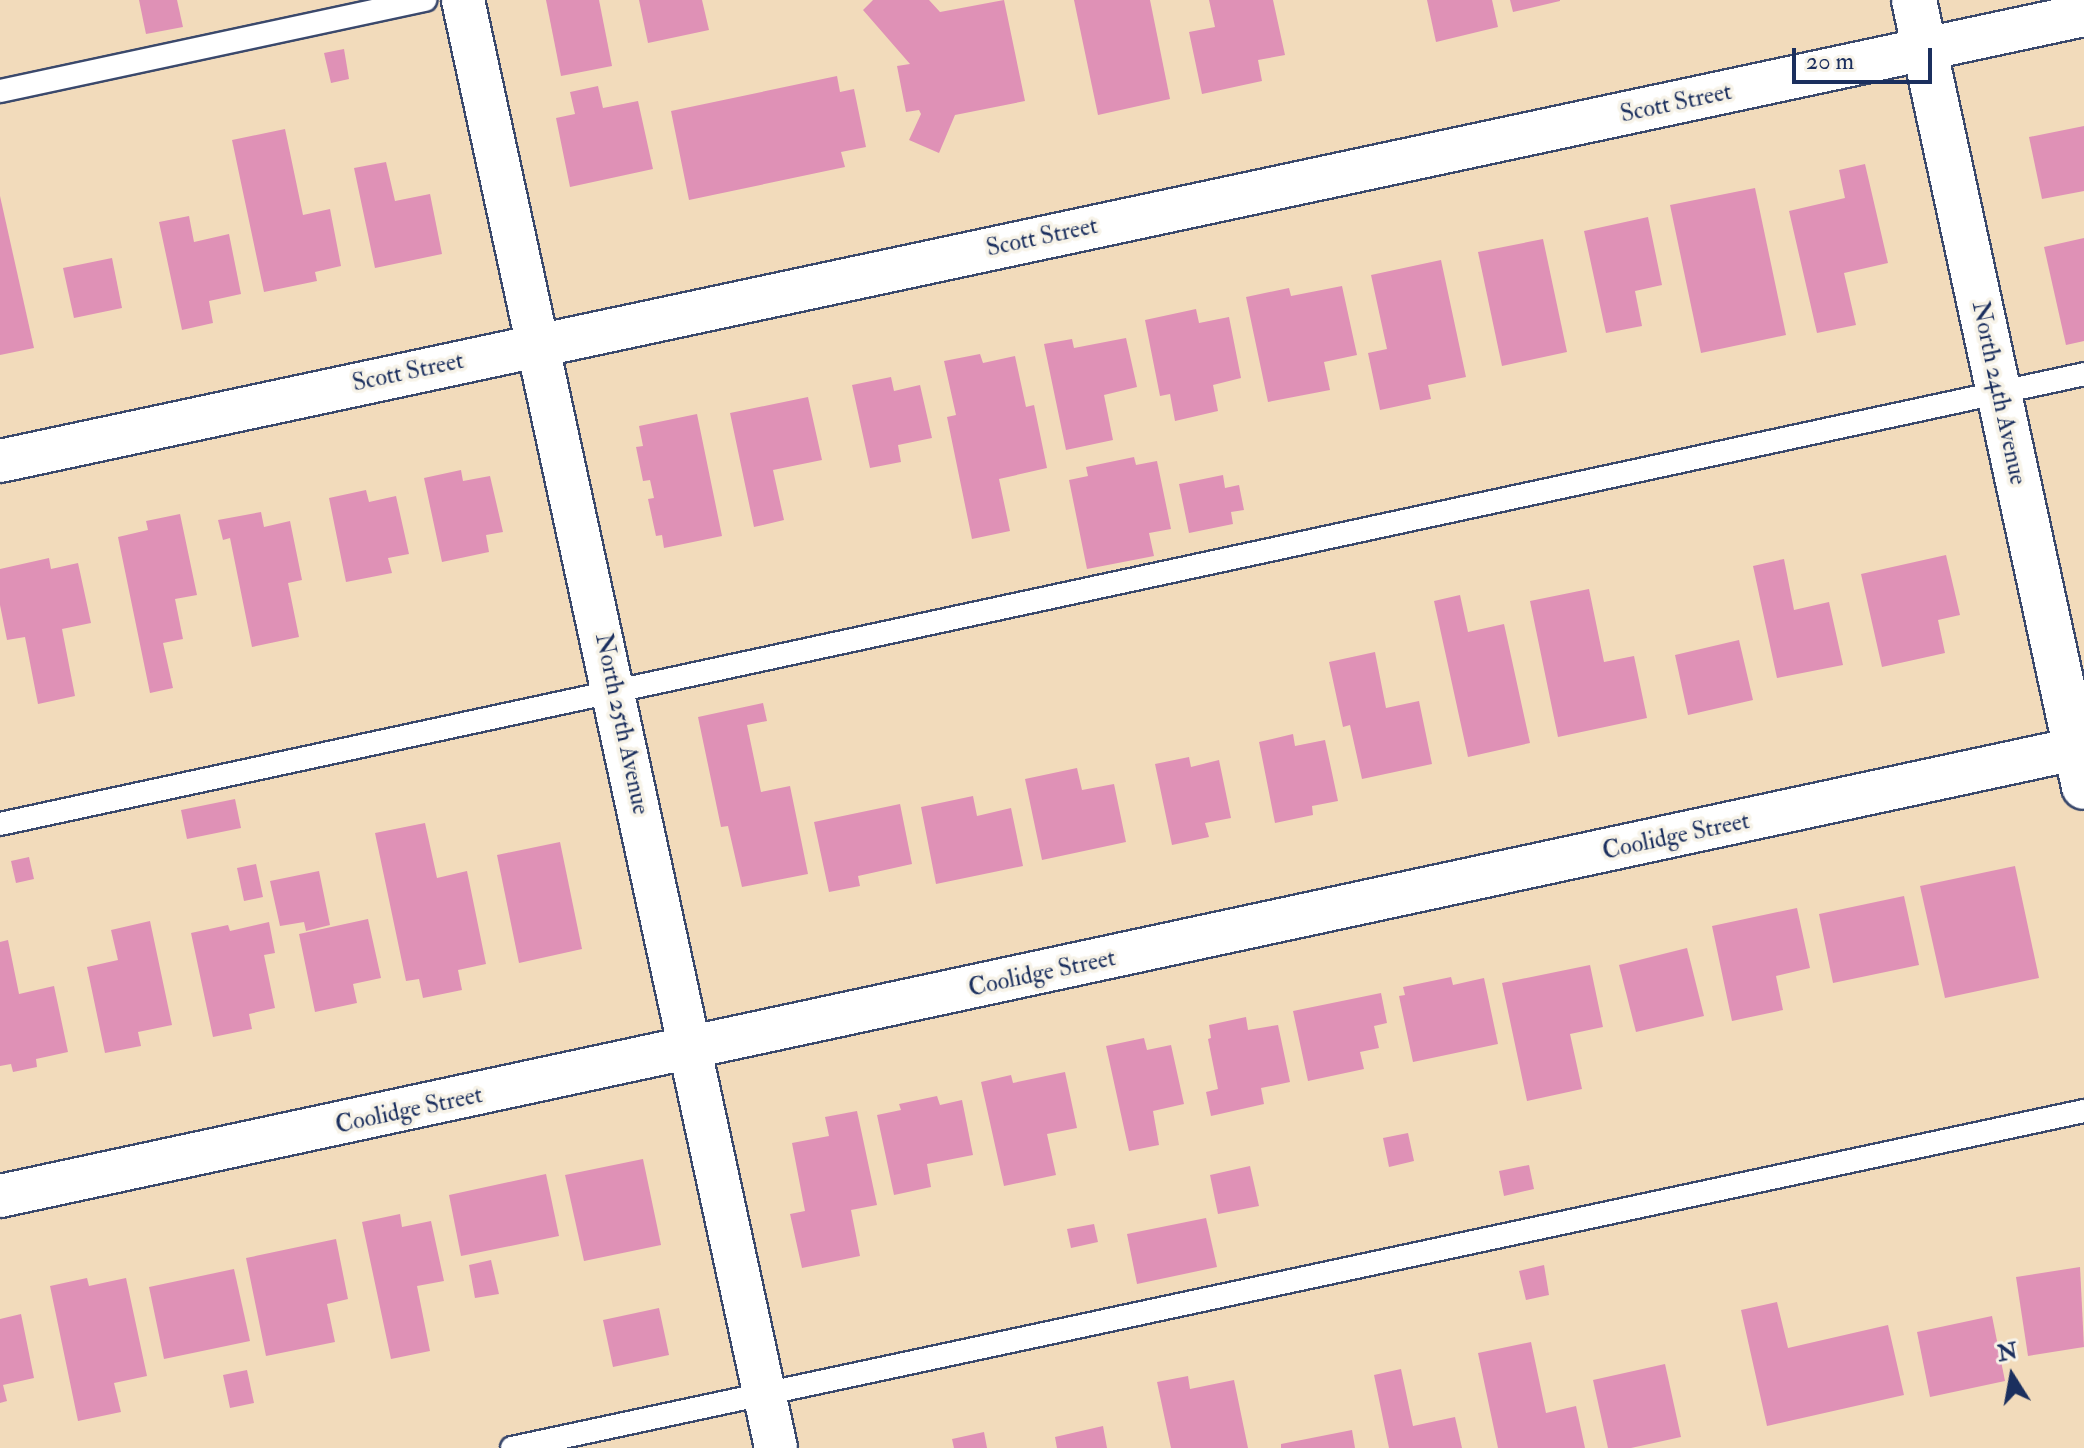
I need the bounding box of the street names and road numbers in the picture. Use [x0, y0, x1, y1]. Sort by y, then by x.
street label: Scott Street [1618, 77, 1734, 129]
street label: Scott Street [984, 211, 1100, 263]
street label: North 24th Avenue [1965, 299, 2033, 487]
street label: Scott Street [350, 346, 466, 398]
street label: North 25th Avenue [589, 631, 655, 817]
street label: Coolidge Street [1600, 806, 1752, 866]
street label: Coolidge Street [966, 943, 1118, 1003]
street label: Coolidge Street [333, 1080, 485, 1140]

